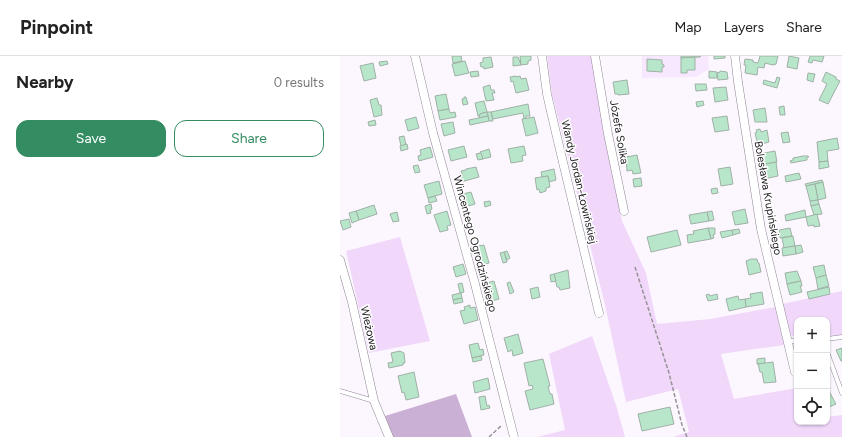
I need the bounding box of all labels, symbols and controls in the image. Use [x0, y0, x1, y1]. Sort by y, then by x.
text: Pinpoint [20, 16, 93, 39]
text: Map [674, 19, 702, 36]
text: Layers [724, 19, 764, 36]
text: Share [786, 19, 822, 36]
text: Nearby [16, 72, 74, 92]
text: 0 results [274, 75, 324, 90]
street label: Józefa Solika [607, 99, 631, 165]
street label: Wandy Jordan-Łowińskiej [558, 119, 600, 245]
button: Save [16, 120, 166, 157]
button: Share [174, 120, 324, 157]
street label: Bolesława Krupińskiego [752, 140, 784, 256]
street label: Wincentego Ogrodzińskiego [451, 174, 499, 314]
street label: Wieżowa [358, 305, 380, 351]
map controls [794, 317, 830, 425]
button: + [794, 317, 830, 353]
button: − [794, 353, 830, 389]
button: locate [794, 389, 830, 425]

